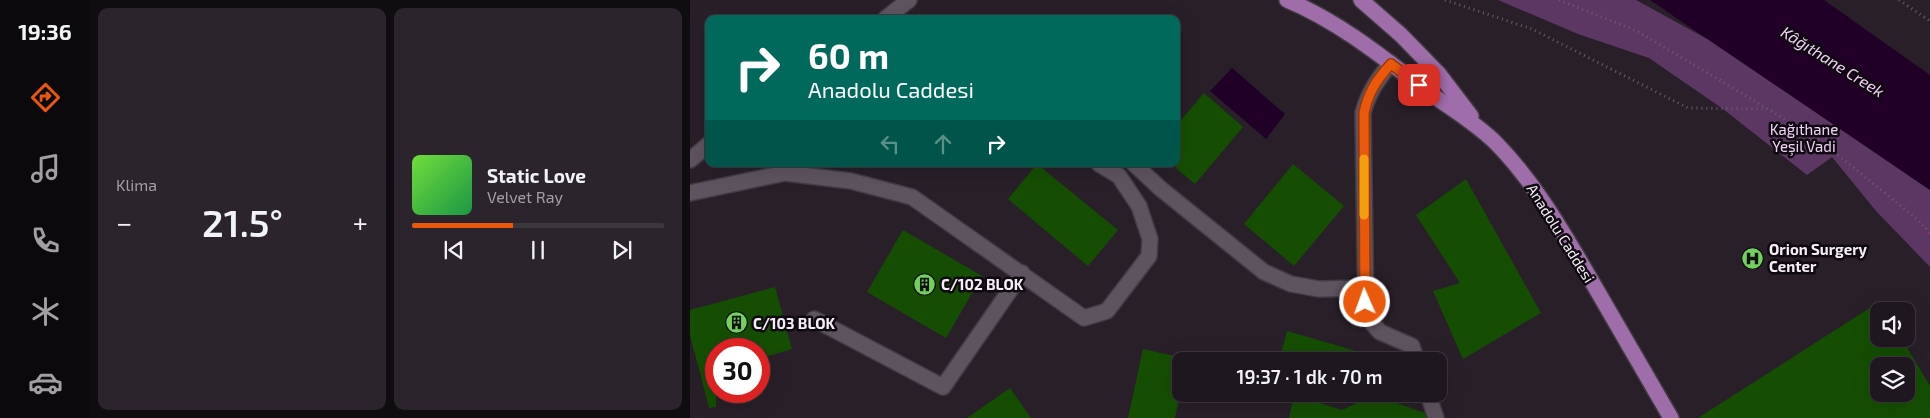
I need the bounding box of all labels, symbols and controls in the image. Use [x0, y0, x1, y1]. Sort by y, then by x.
text: 19:36 [18, 18, 72, 44]
water label: Kâğıthane Creek [1778, 22, 1888, 100]
text: 60 m [808, 34, 889, 76]
icon: right [725, 35, 790, 100]
pin [1398, 64, 1440, 106]
icon: arrive [1405, 71, 1433, 99]
text: Anadolu Caddesi [808, 76, 974, 102]
icon: directions [28, 80, 63, 115]
park label: Kağıthane Yeşil Vadi [1770, 120, 1838, 156]
icon: left [876, 130, 904, 158]
icon: ahead [929, 130, 957, 158]
icon: right [982, 130, 1010, 158]
icon: music [28, 151, 63, 186]
text: Static Love [487, 164, 586, 187]
text: Klima [116, 175, 157, 194]
street label: Anadolu Caddesi [1523, 180, 1599, 286]
text: Velvet Ray [487, 187, 563, 206]
text: 21.5° [202, 199, 283, 245]
text: − [116, 205, 132, 239]
text: + [353, 205, 368, 239]
icon: phone [28, 223, 63, 258]
icon: previous [440, 236, 468, 264]
icon: pause [524, 236, 552, 264]
icon: next [608, 236, 636, 264]
place label: Orion Surgery Center [1769, 240, 1868, 275]
hospital icon: Orion Surgery Center [1741, 246, 1765, 270]
building icon: C/102 BLOK [913, 272, 937, 296]
place label: C/102 BLOK [941, 275, 1024, 293]
position arrow [1338, 275, 1390, 327]
icon: climate [28, 294, 63, 329]
map controls [1870, 302, 1915, 402]
button: sound [1870, 302, 1915, 347]
building icon: C/103 BLOK [725, 311, 749, 335]
place label: C/103 BLOK [753, 314, 836, 332]
speed limit sign: 30 [705, 338, 770, 403]
button: layers [1870, 357, 1915, 402]
icon: car [28, 365, 63, 400]
text: 19:37 · 1 dk · 70 m [1236, 365, 1383, 388]

